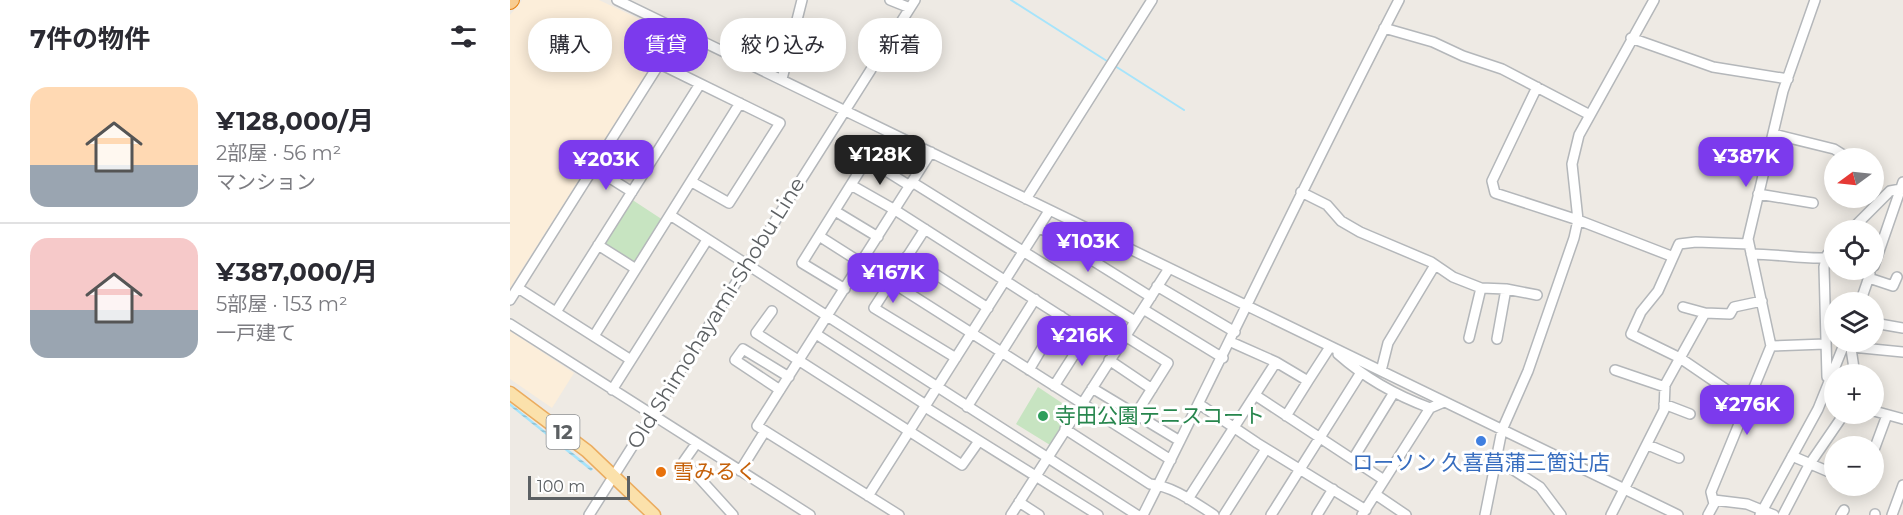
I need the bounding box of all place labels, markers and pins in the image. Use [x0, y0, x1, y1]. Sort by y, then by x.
pin: ¥128K [838, 135, 922, 186]
pin: ¥387K [1704, 137, 1788, 188]
pin: ¥203K [564, 140, 648, 191]
pin: ¥103K [1046, 222, 1130, 273]
pin: ¥167K [851, 253, 935, 304]
pin: ¥216K [1040, 316, 1124, 367]
pin: ¥276K [1705, 385, 1789, 436]
place label: 寺田公園テニスコート [1055, 403, 1265, 428]
marker: 寺田公園テニスコート [1036, 409, 1050, 423]
marker: ローソン 久喜菖蒲三箇辻店 [1474, 434, 1488, 448]
place label: ローソン 久喜菖蒲三箇辻店 [1352, 450, 1610, 475]
place label: 雪みるく [673, 459, 757, 484]
marker: 雪みるく [654, 465, 668, 479]

